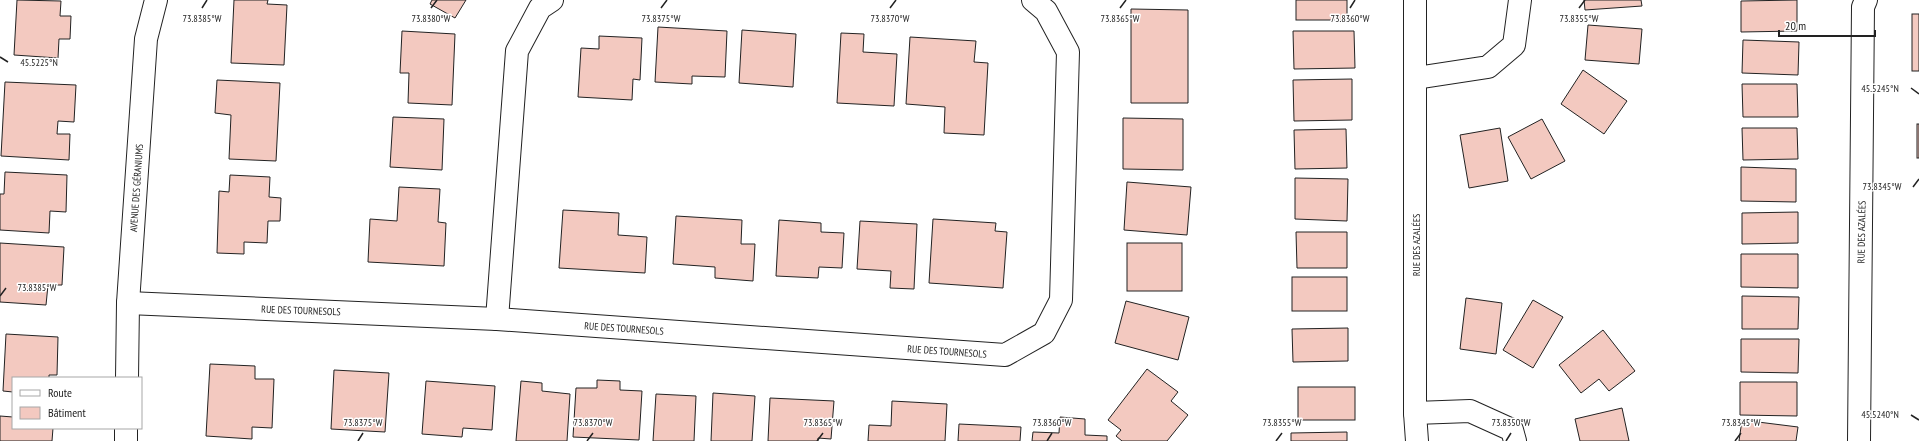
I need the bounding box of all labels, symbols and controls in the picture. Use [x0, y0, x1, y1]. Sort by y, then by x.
text: 73.8385°W [183, 12, 222, 25]
text: 73.8380°W [412, 12, 451, 25]
text: 73.8375°W [642, 12, 681, 25]
text: 73.8370°W [871, 12, 910, 25]
text: 73.8365°W [1101, 12, 1140, 25]
text: 73.8360°W [1331, 12, 1370, 25]
text: 73.8355°W [1560, 12, 1599, 25]
scale bar [1779, 12, 1875, 38]
text: 20 m [1785, 18, 1806, 33]
text: 45.5225°N [20, 56, 58, 69]
text: 45.5245°N [1861, 82, 1899, 95]
street label: AVENUE DES GÉRANIUMS [127, 144, 146, 233]
text: 73.8345°W [1863, 180, 1902, 193]
street label: RUE DES AZALÉES [1854, 201, 1869, 263]
street label: RUE DES AZALÉES [1410, 214, 1423, 276]
text: 73.8385°W [18, 281, 57, 294]
street label: RUE DES TOURNESOLS [261, 303, 341, 318]
street label: RUE DES TOURNESOLS [584, 319, 664, 338]
street label: RUE DES TOURNESOLS [907, 342, 987, 361]
legend [12, 377, 142, 429]
text: Route [48, 385, 72, 400]
text: Bâtiment [48, 405, 86, 420]
text: 45.5240°N [1861, 408, 1899, 421]
text: 73.8375°W [344, 416, 383, 429]
text: 73.8370°W [574, 416, 613, 429]
text: 73.8365°W [804, 416, 843, 429]
text: 73.8360°W [1033, 416, 1072, 429]
text: 73.8355°W [1263, 416, 1302, 429]
text: 73.8350°W [1492, 416, 1531, 429]
text: 73.8345°W [1722, 416, 1761, 429]

